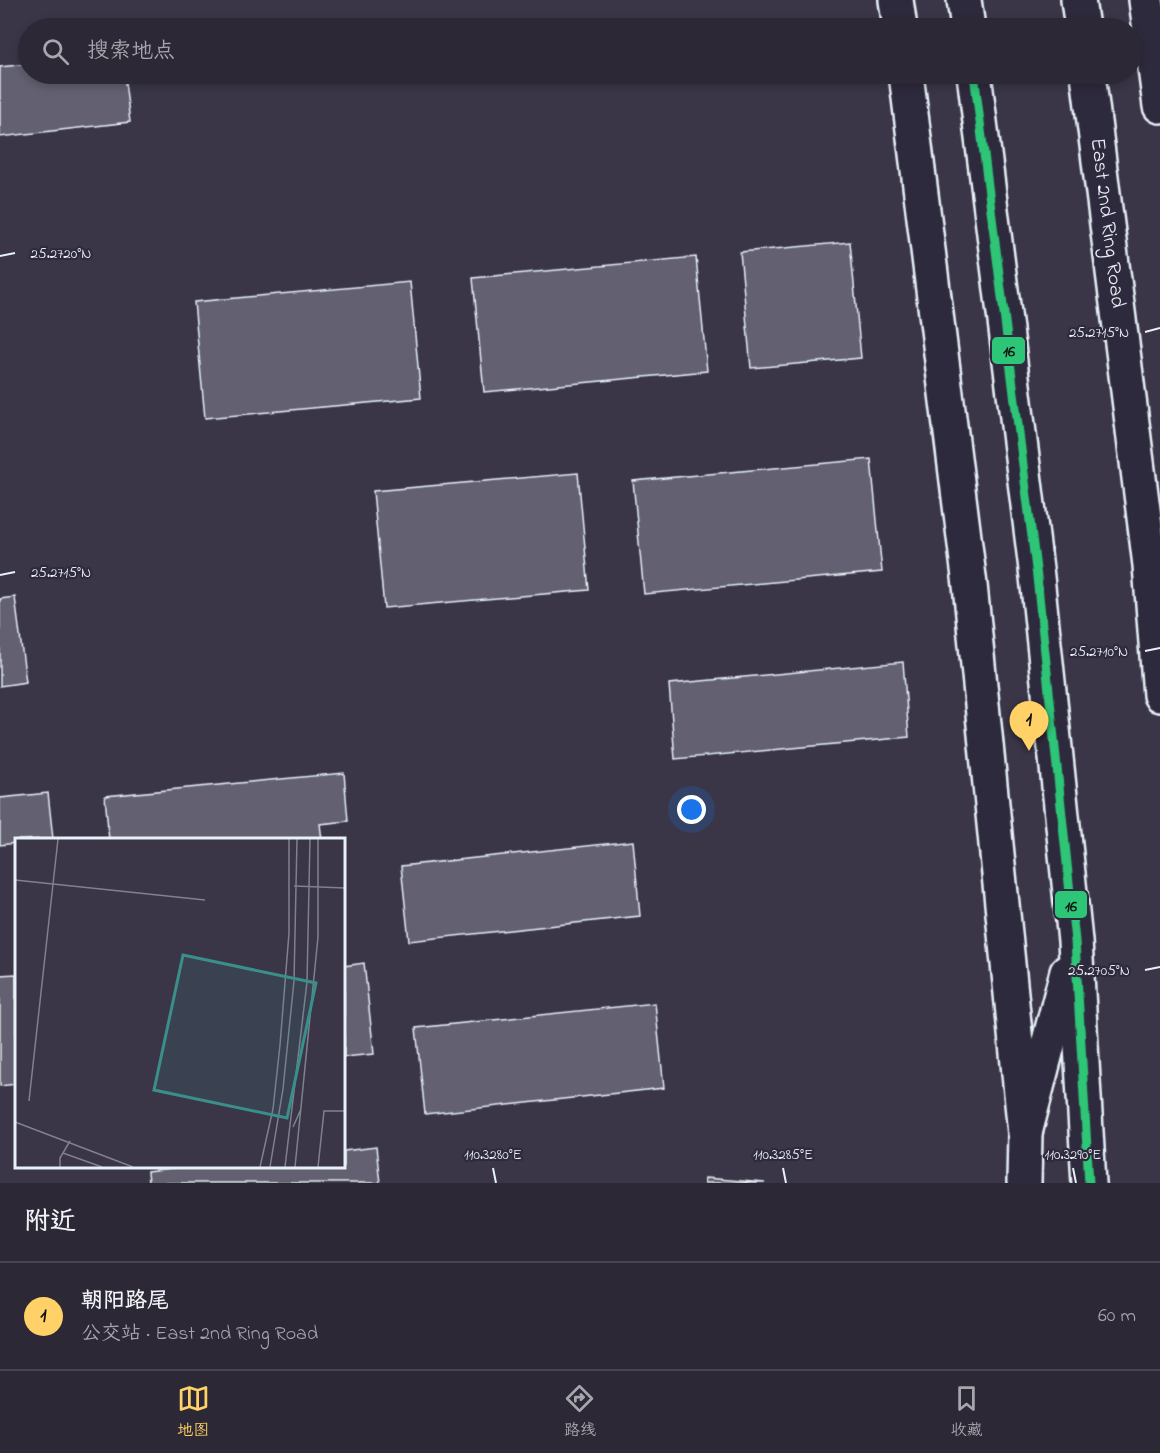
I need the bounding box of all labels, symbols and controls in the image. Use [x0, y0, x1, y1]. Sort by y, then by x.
search box [18, 18, 1142, 84]
icon: search [39, 35, 72, 68]
text: 搜索地点 [87, 36, 175, 68]
street label: East 2nd Ring Road [1080, 136, 1132, 310]
text: 25.2720°N [31, 243, 91, 265]
text: 25.2715°N [1069, 322, 1129, 344]
line badge: 16 [991, 336, 1026, 365]
text: 16 [1003, 340, 1016, 364]
text: 25.2715°N [31, 562, 91, 584]
text: 25.2710°N [1070, 641, 1128, 663]
pin: 1 [1010, 702, 1048, 751]
your location [677, 795, 706, 824]
inset map [15, 838, 345, 1168]
line badge: 16 [1054, 890, 1088, 919]
text: 16 [1065, 895, 1078, 919]
text: 25.2705°N [1068, 960, 1130, 982]
text: 110.3280°E [464, 1144, 522, 1166]
text: 110.3285°E [753, 1144, 813, 1166]
text: 110.3290°E [1045, 1144, 1101, 1166]
text: 附近 [24, 1204, 76, 1242]
text: 朝阳路尾 [81, 1286, 169, 1318]
text: 1 [40, 1302, 47, 1331]
text: 60 m [1098, 1302, 1136, 1331]
text: 公交站 · East 2nd Ring Road [81, 1320, 318, 1349]
tab: 地图 [177, 1382, 210, 1443]
tab: 路线 [563, 1382, 596, 1443]
tab: 收藏 [950, 1382, 983, 1443]

